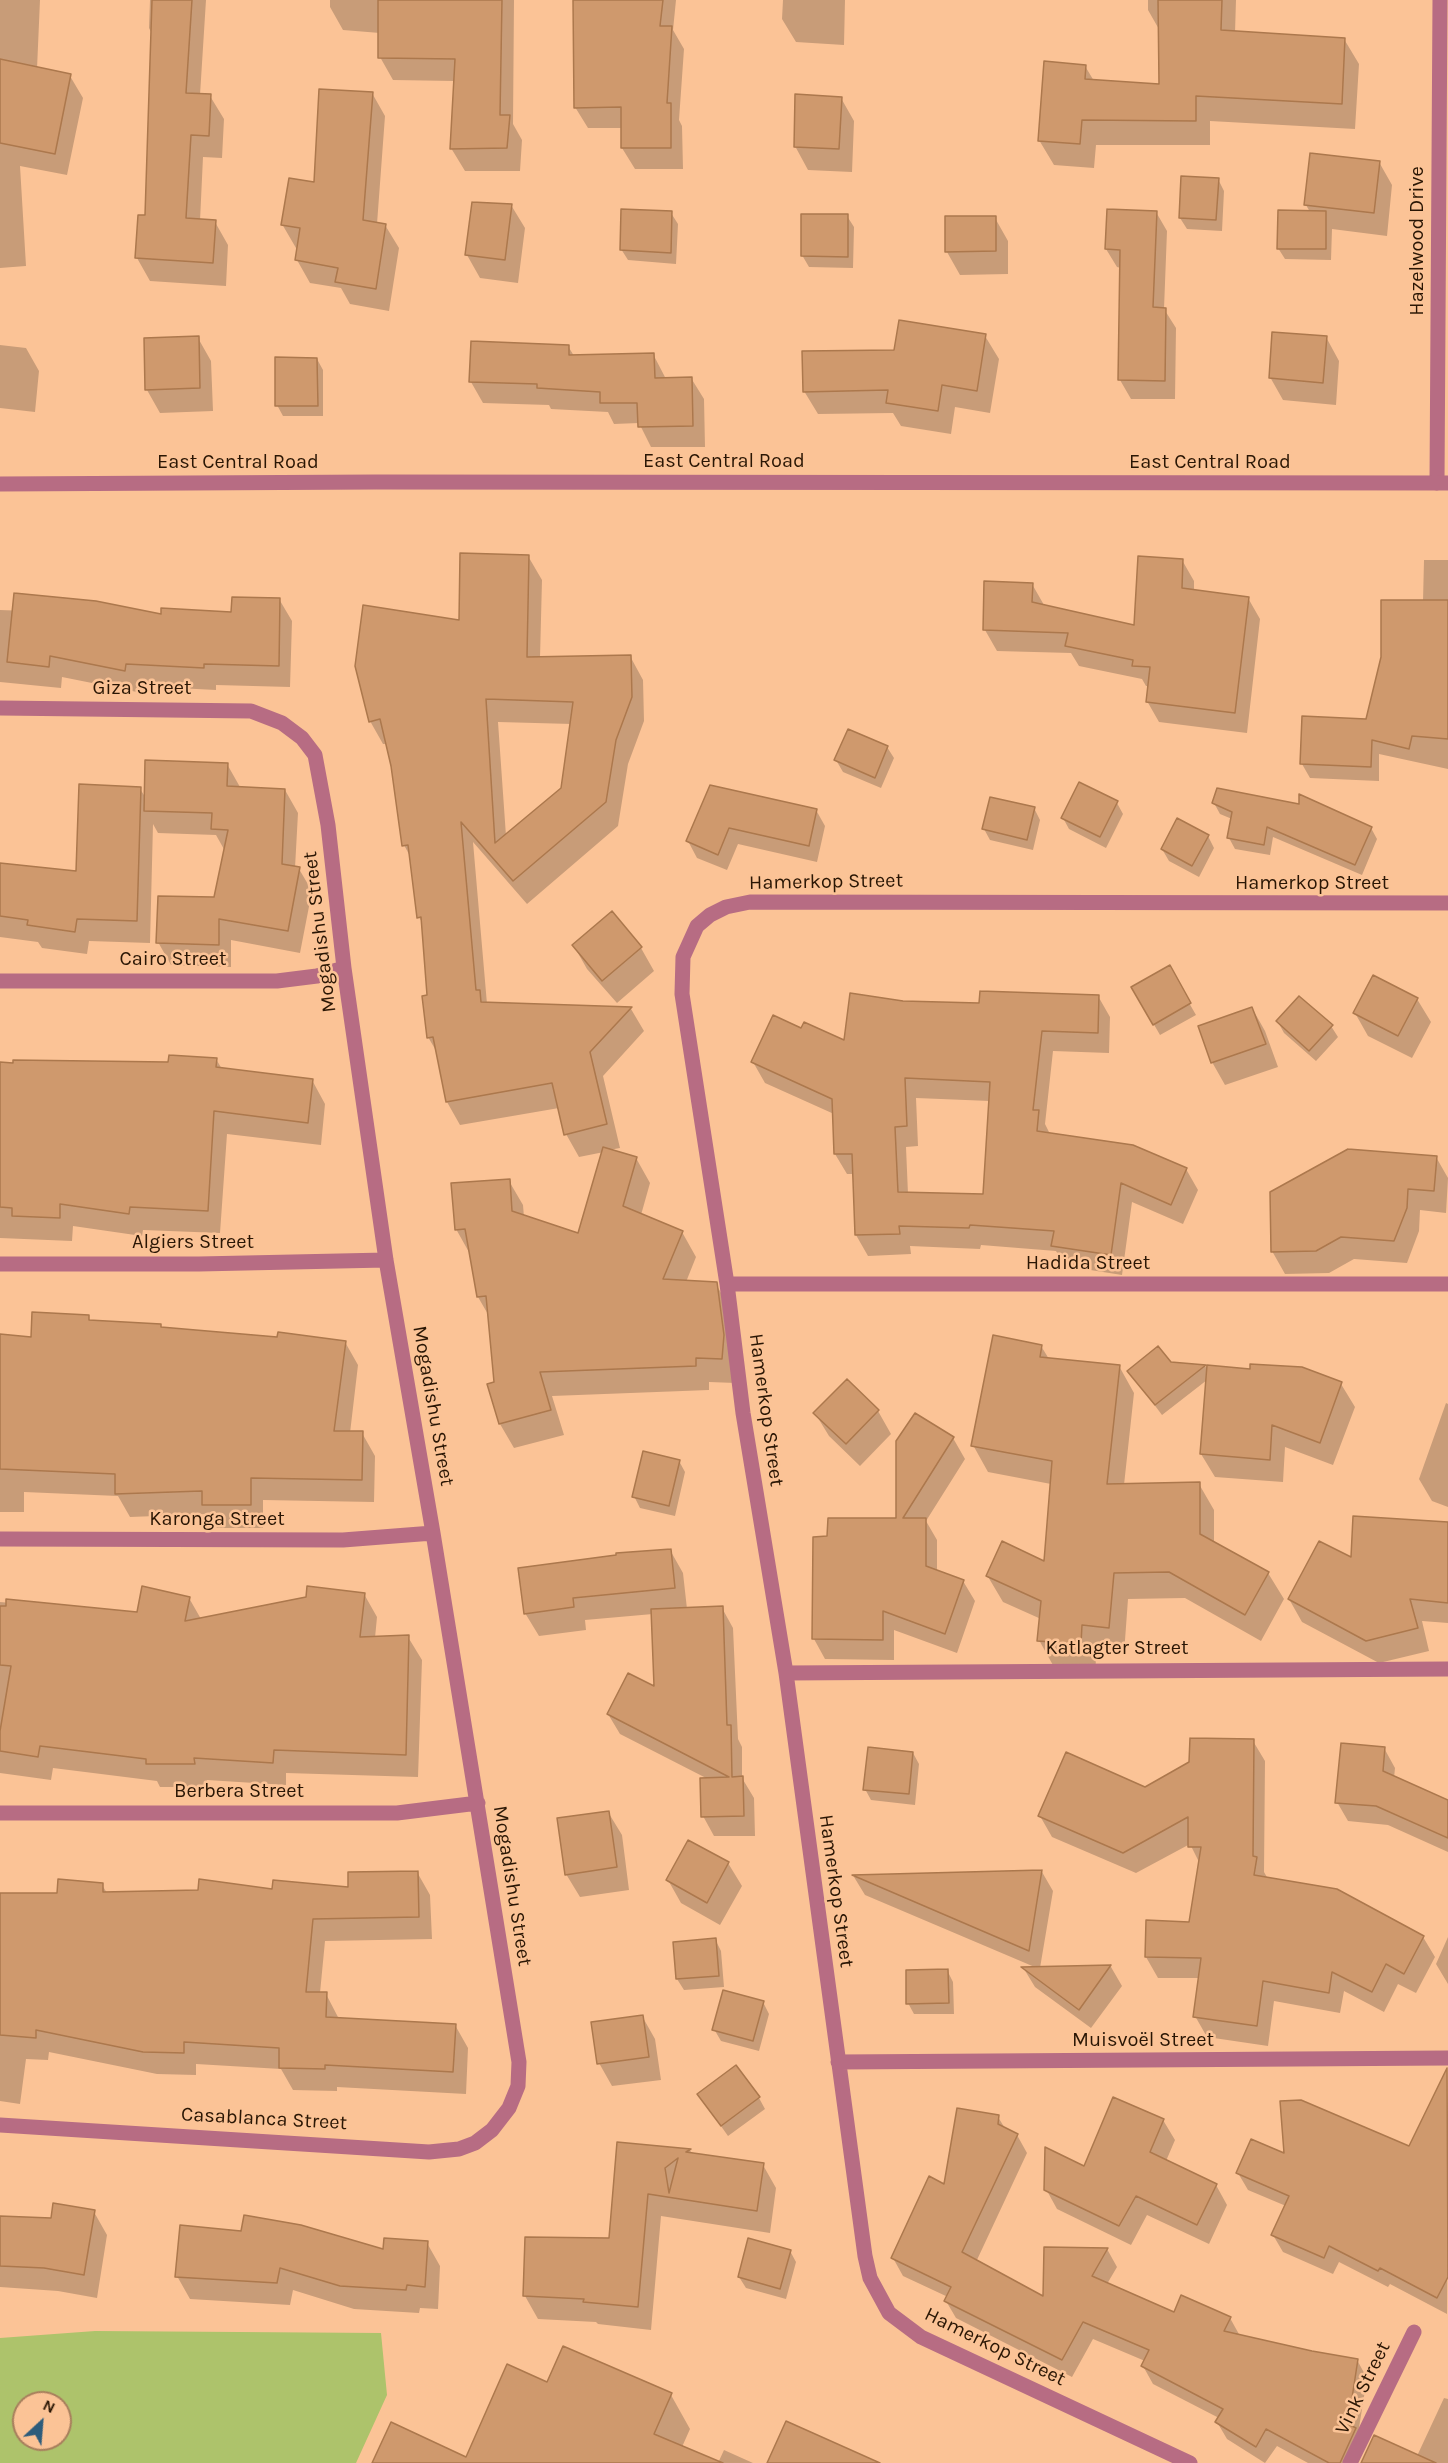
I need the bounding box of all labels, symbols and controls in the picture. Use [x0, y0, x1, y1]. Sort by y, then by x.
street label: Hazelwood Drive [1405, 166, 1429, 316]
street label: East Central Road [643, 449, 805, 473]
street label: East Central Road [157, 450, 319, 474]
street label: East Central Road [1129, 450, 1291, 474]
street label: Giza Street [93, 676, 191, 700]
street label: Mogadishu Street [298, 850, 342, 1014]
street label: Hamerkop Street [749, 869, 903, 895]
street label: Hamerkop Street [1235, 871, 1389, 895]
street label: Cairo Street [119, 947, 227, 971]
street label: Algiers Street [132, 1230, 254, 1254]
street label: Hadida Street [1026, 1251, 1150, 1275]
street label: Mogadishu Street [407, 1324, 459, 1488]
street label: Hamerkop Street [743, 1332, 789, 1488]
street label: Karonga Street [149, 1507, 285, 1531]
street label: Katlagter Street [1045, 1636, 1189, 1660]
street label: Berbera Street [174, 1779, 304, 1803]
street label: Mogadishu Street [487, 1804, 537, 1968]
street label: Hamerkop Street [813, 1813, 859, 1969]
street label: Muisvoël Street [1072, 2028, 1214, 2052]
street label: Casablanca Street [180, 2103, 348, 2135]
street label: Hamerkop Street [920, 2302, 1070, 2392]
street label: Vink Street [1330, 2338, 1396, 2438]
north arrow [12, 2391, 72, 2451]
text: N [40, 2395, 59, 2417]

